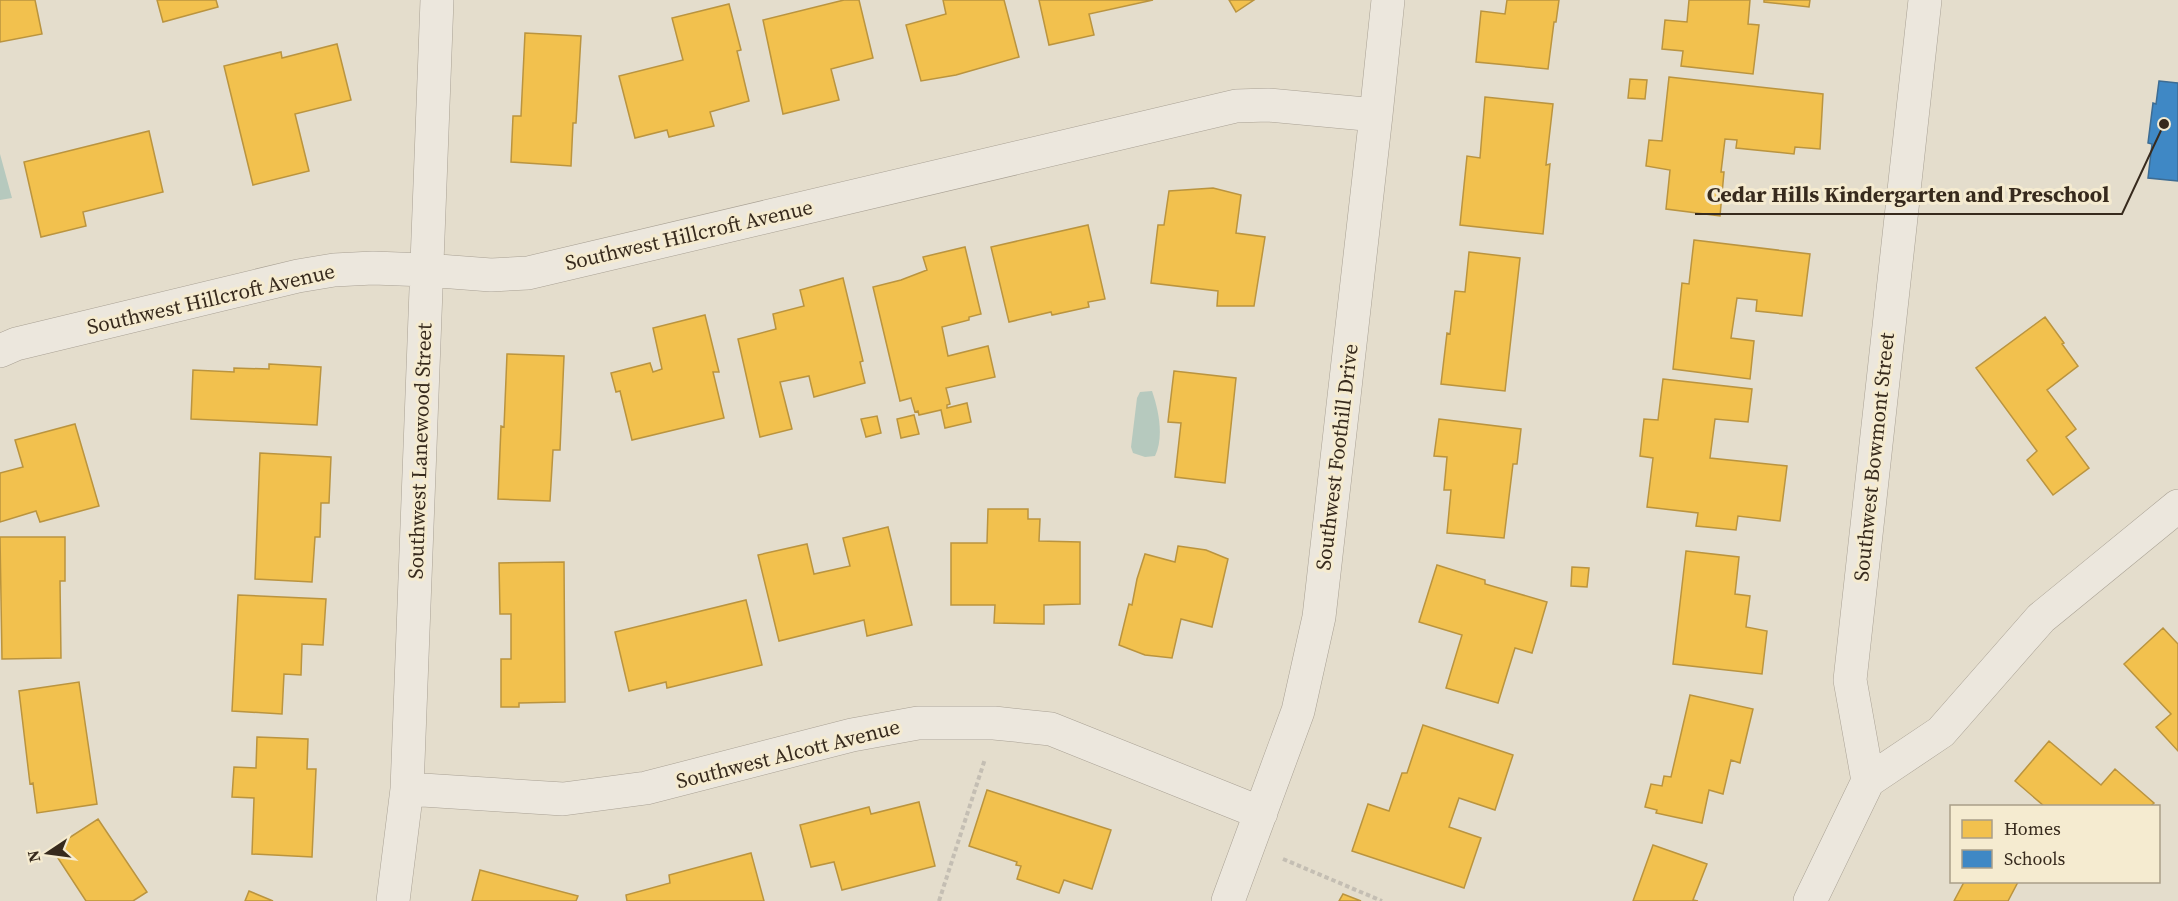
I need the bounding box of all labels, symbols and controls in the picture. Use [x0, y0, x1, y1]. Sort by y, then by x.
callout: Cedar Hills Kindergarten and Preschool [1695, 174, 2122, 214]
text: Cedar Hills Kindergarten and Preschool [1707, 179, 2109, 209]
street label: Southwest Hillcroft Avenue [562, 192, 816, 277]
street label: Southwest Hillcroft Avenue [84, 256, 338, 341]
street label: Southwest Lanewood Street [401, 322, 438, 580]
street label: Southwest Bowmont Street [1846, 331, 1901, 583]
street label: Southwest Foothill Drive [1308, 342, 1365, 572]
street label: Southwest Alcott Avenue [673, 712, 903, 795]
legend [1950, 805, 2160, 883]
text: Homes [2004, 816, 2061, 841]
north arrow [18, 823, 78, 883]
text: Schools [2004, 846, 2066, 871]
text: N [21, 848, 45, 865]

